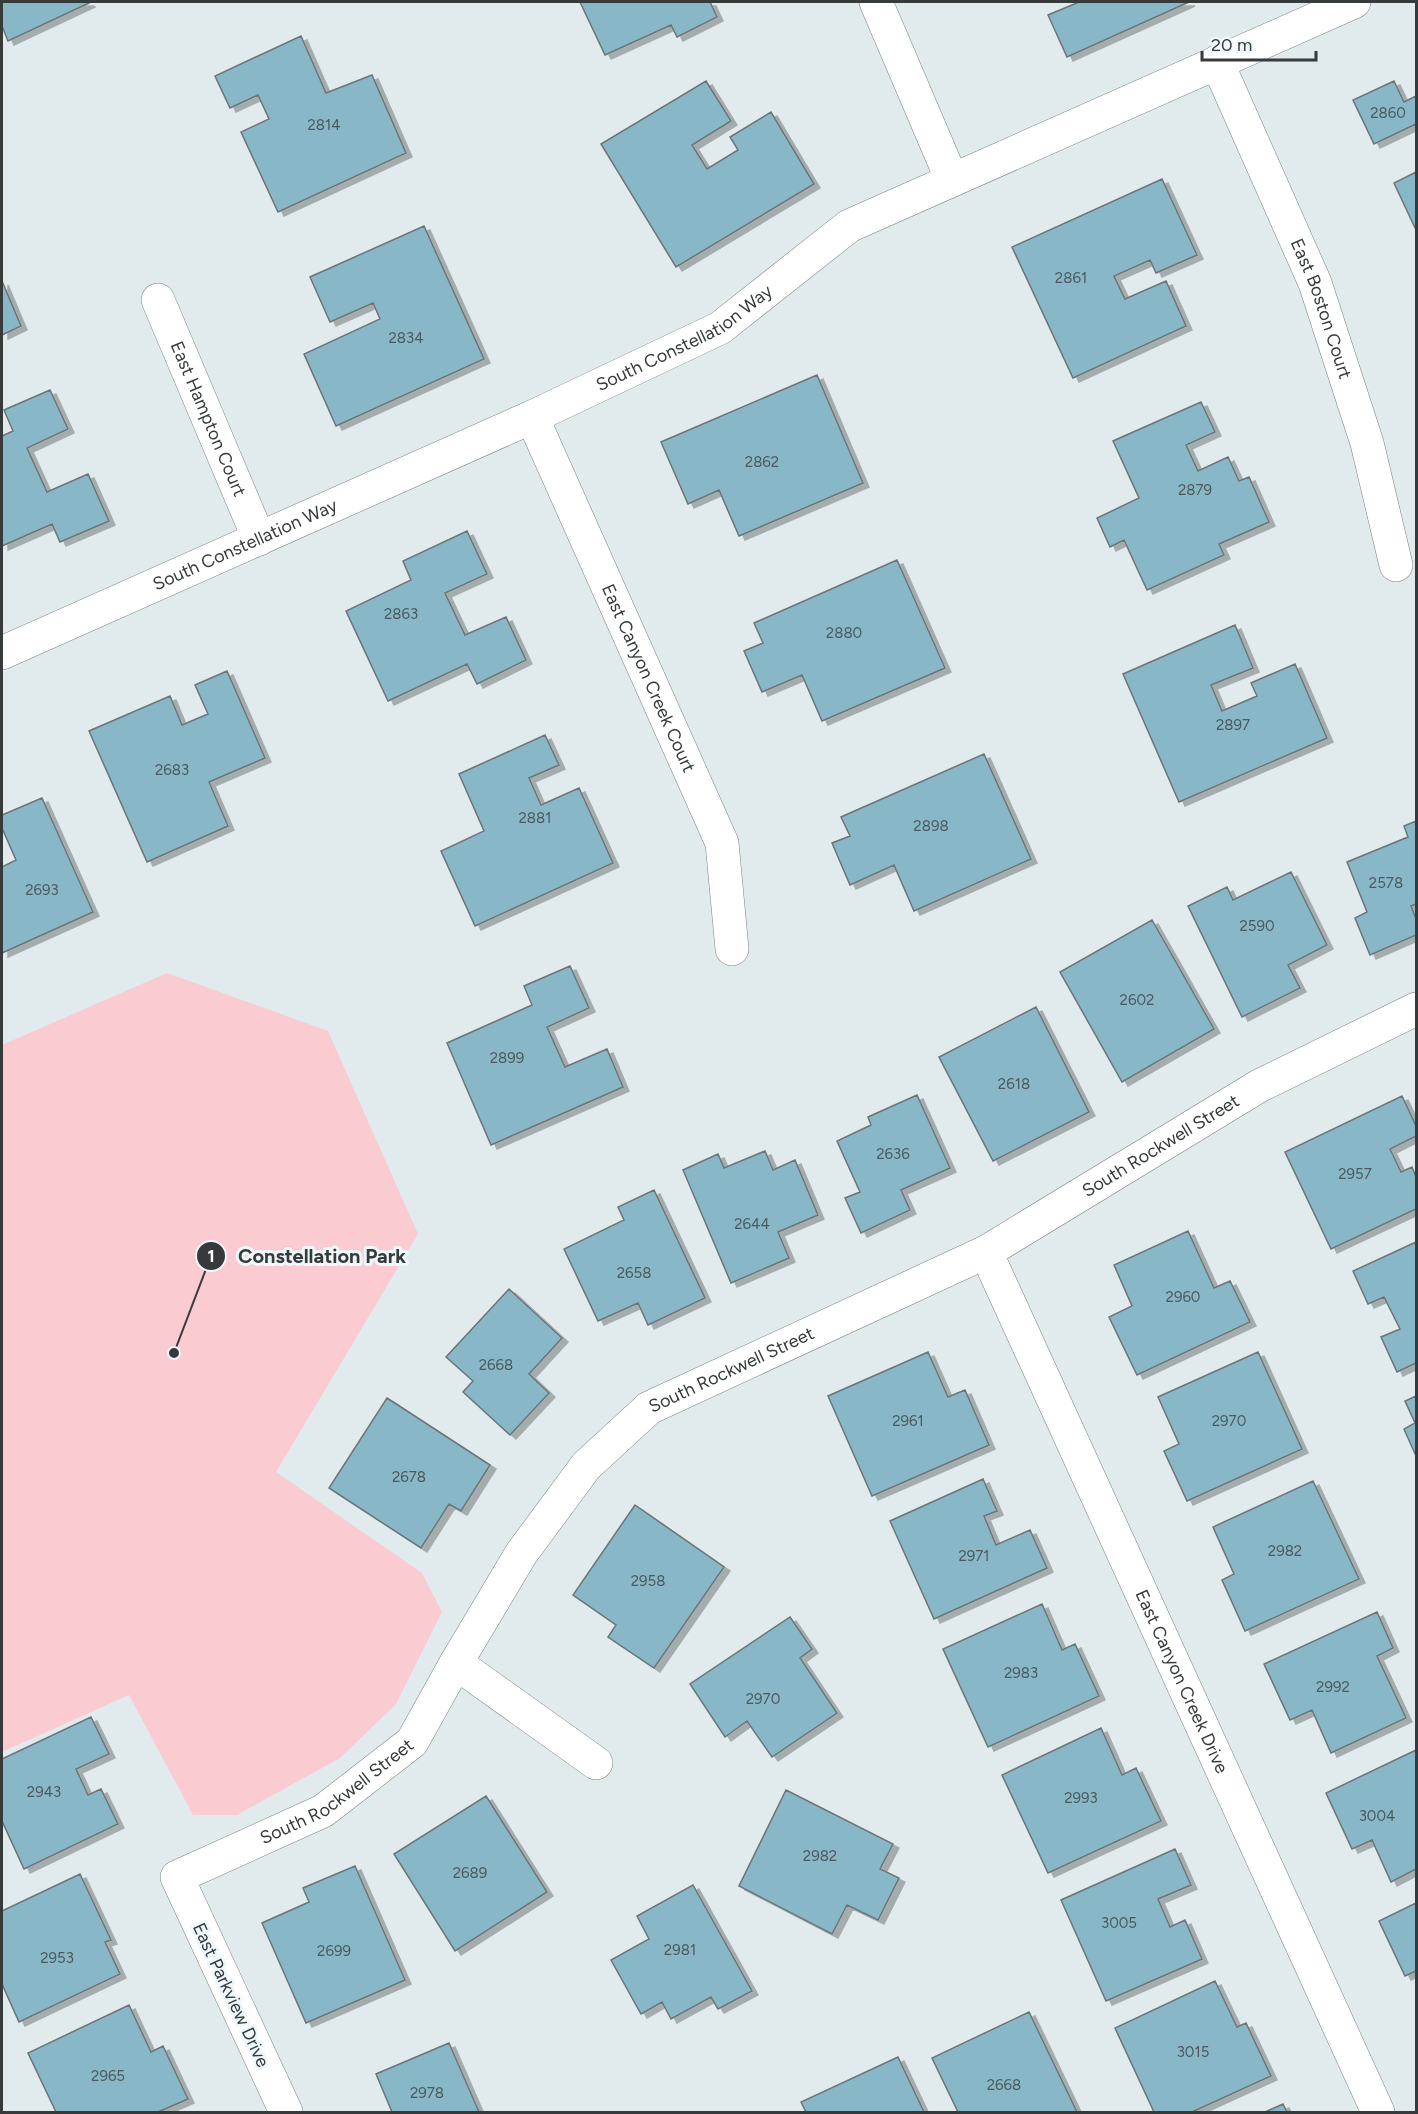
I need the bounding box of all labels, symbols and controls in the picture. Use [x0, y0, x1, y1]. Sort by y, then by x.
scale bar [1202, 24, 1316, 62]
text: 20 m [1211, 34, 1252, 56]
house number: 2860 [1370, 104, 1406, 122]
house number: 2814 [307, 116, 341, 134]
street label: East Boston Court [1286, 235, 1356, 382]
house number: 2861 [1055, 269, 1087, 287]
street label: South Constellation Way [592, 280, 777, 396]
house number: 2834 [388, 329, 424, 347]
street label: East Hampton Court [166, 338, 251, 500]
house number: 2862 [745, 453, 779, 471]
house number: 2879 [1178, 481, 1212, 499]
street label: South Constellation Way [149, 494, 341, 595]
street label: East Canyon Creek Court [597, 581, 700, 776]
house number: 2863 [384, 605, 418, 623]
house number: 2880 [826, 624, 862, 642]
house number: 2897 [1216, 716, 1250, 734]
house number: 2683 [155, 761, 189, 779]
house number: 2881 [518, 809, 552, 827]
house number: 2898 [913, 817, 949, 835]
house number: 2578 [1369, 874, 1403, 892]
house number: 2693 [25, 881, 59, 899]
house number: 2590 [1239, 917, 1275, 935]
house number: 2602 [1120, 991, 1154, 1009]
house number: 2899 [490, 1049, 524, 1067]
house number: 2618 [998, 1075, 1030, 1093]
street label: South Rockwell Street [1078, 1090, 1243, 1202]
house number: 2636 [876, 1145, 910, 1163]
house number: 2957 [1338, 1165, 1372, 1183]
house number: 2644 [734, 1215, 770, 1233]
callout: Constellation Park [196, 1237, 418, 1275]
text: Constellation Park [238, 1244, 406, 1268]
text: 1 [207, 1245, 215, 1267]
house number: 2658 [617, 1264, 651, 1282]
house number: 2960 [1166, 1288, 1200, 1306]
street label: South Rockwell Street [645, 1322, 818, 1418]
house number: 2668 [479, 1356, 513, 1374]
house number: 2961 [892, 1412, 924, 1430]
house number: 2970 [1212, 1412, 1246, 1430]
house number: 2678 [392, 1468, 426, 1486]
house number: 2982 [1268, 1542, 1302, 1560]
house number: 2971 [958, 1547, 990, 1565]
house number: 2958 [631, 1572, 665, 1590]
street label: East Canyon Creek Drive [1130, 1586, 1233, 1777]
house number: 2983 [1004, 1664, 1038, 1682]
house number: 2992 [1316, 1678, 1350, 1696]
house number: 2970 [746, 1690, 780, 1708]
street label: South Rockwell Street [256, 1734, 418, 1849]
house number: 2943 [27, 1783, 61, 1801]
house number: 2993 [1064, 1789, 1098, 1807]
house number: 3004 [1359, 1807, 1395, 1825]
house number: 2982 [803, 1847, 837, 1865]
house number: 2689 [453, 1864, 487, 1882]
house number: 3005 [1101, 1914, 1137, 1932]
street label: East Parkview Drive [188, 1919, 274, 2071]
house number: 2981 [664, 1941, 696, 1959]
house number: 2699 [317, 1942, 351, 1960]
house number: 2953 [40, 1949, 74, 1967]
house number: 3015 [1177, 2043, 1209, 2061]
house number: 2965 [91, 2067, 125, 2085]
house number: 2668 [987, 2076, 1021, 2094]
house number: 2978 [410, 2084, 444, 2102]

